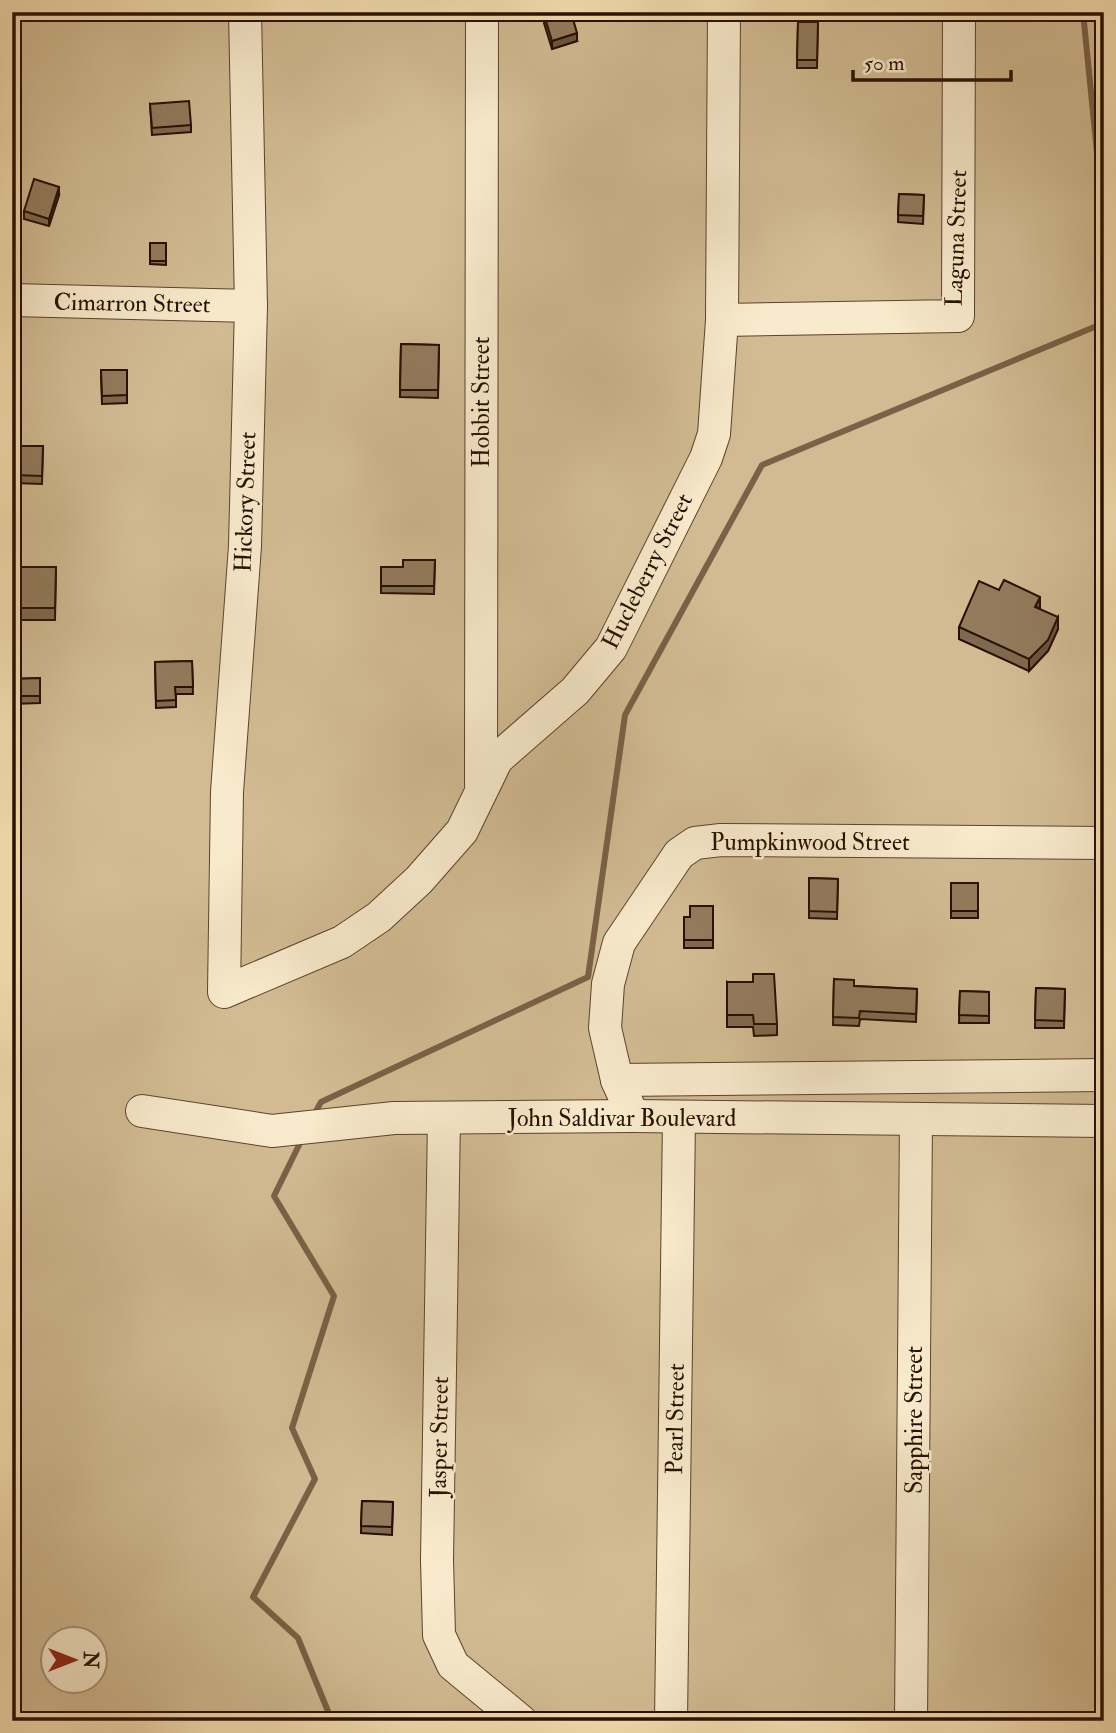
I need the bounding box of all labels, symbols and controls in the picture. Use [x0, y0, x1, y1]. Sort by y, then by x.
scale bar [853, 38, 1011, 82]
text: 50 m [864, 50, 905, 77]
street label: Laguna Street [939, 169, 974, 307]
street label: Cimarron Street [53, 287, 211, 320]
street label: Hobbit Street [466, 336, 497, 468]
street label: Hickory Street [228, 431, 263, 573]
street label: Hucleberry Street [595, 488, 700, 654]
street label: Pumpkinwood Street [710, 827, 910, 858]
street label: John Saldivar Boulevard [507, 1103, 737, 1134]
street label: Sapphire Street [899, 1346, 930, 1494]
street label: Pearl Street [659, 1363, 692, 1475]
street label: Jasper Street [423, 1376, 456, 1499]
north arrow [38, 1624, 108, 1694]
text: N [78, 1650, 102, 1669]

